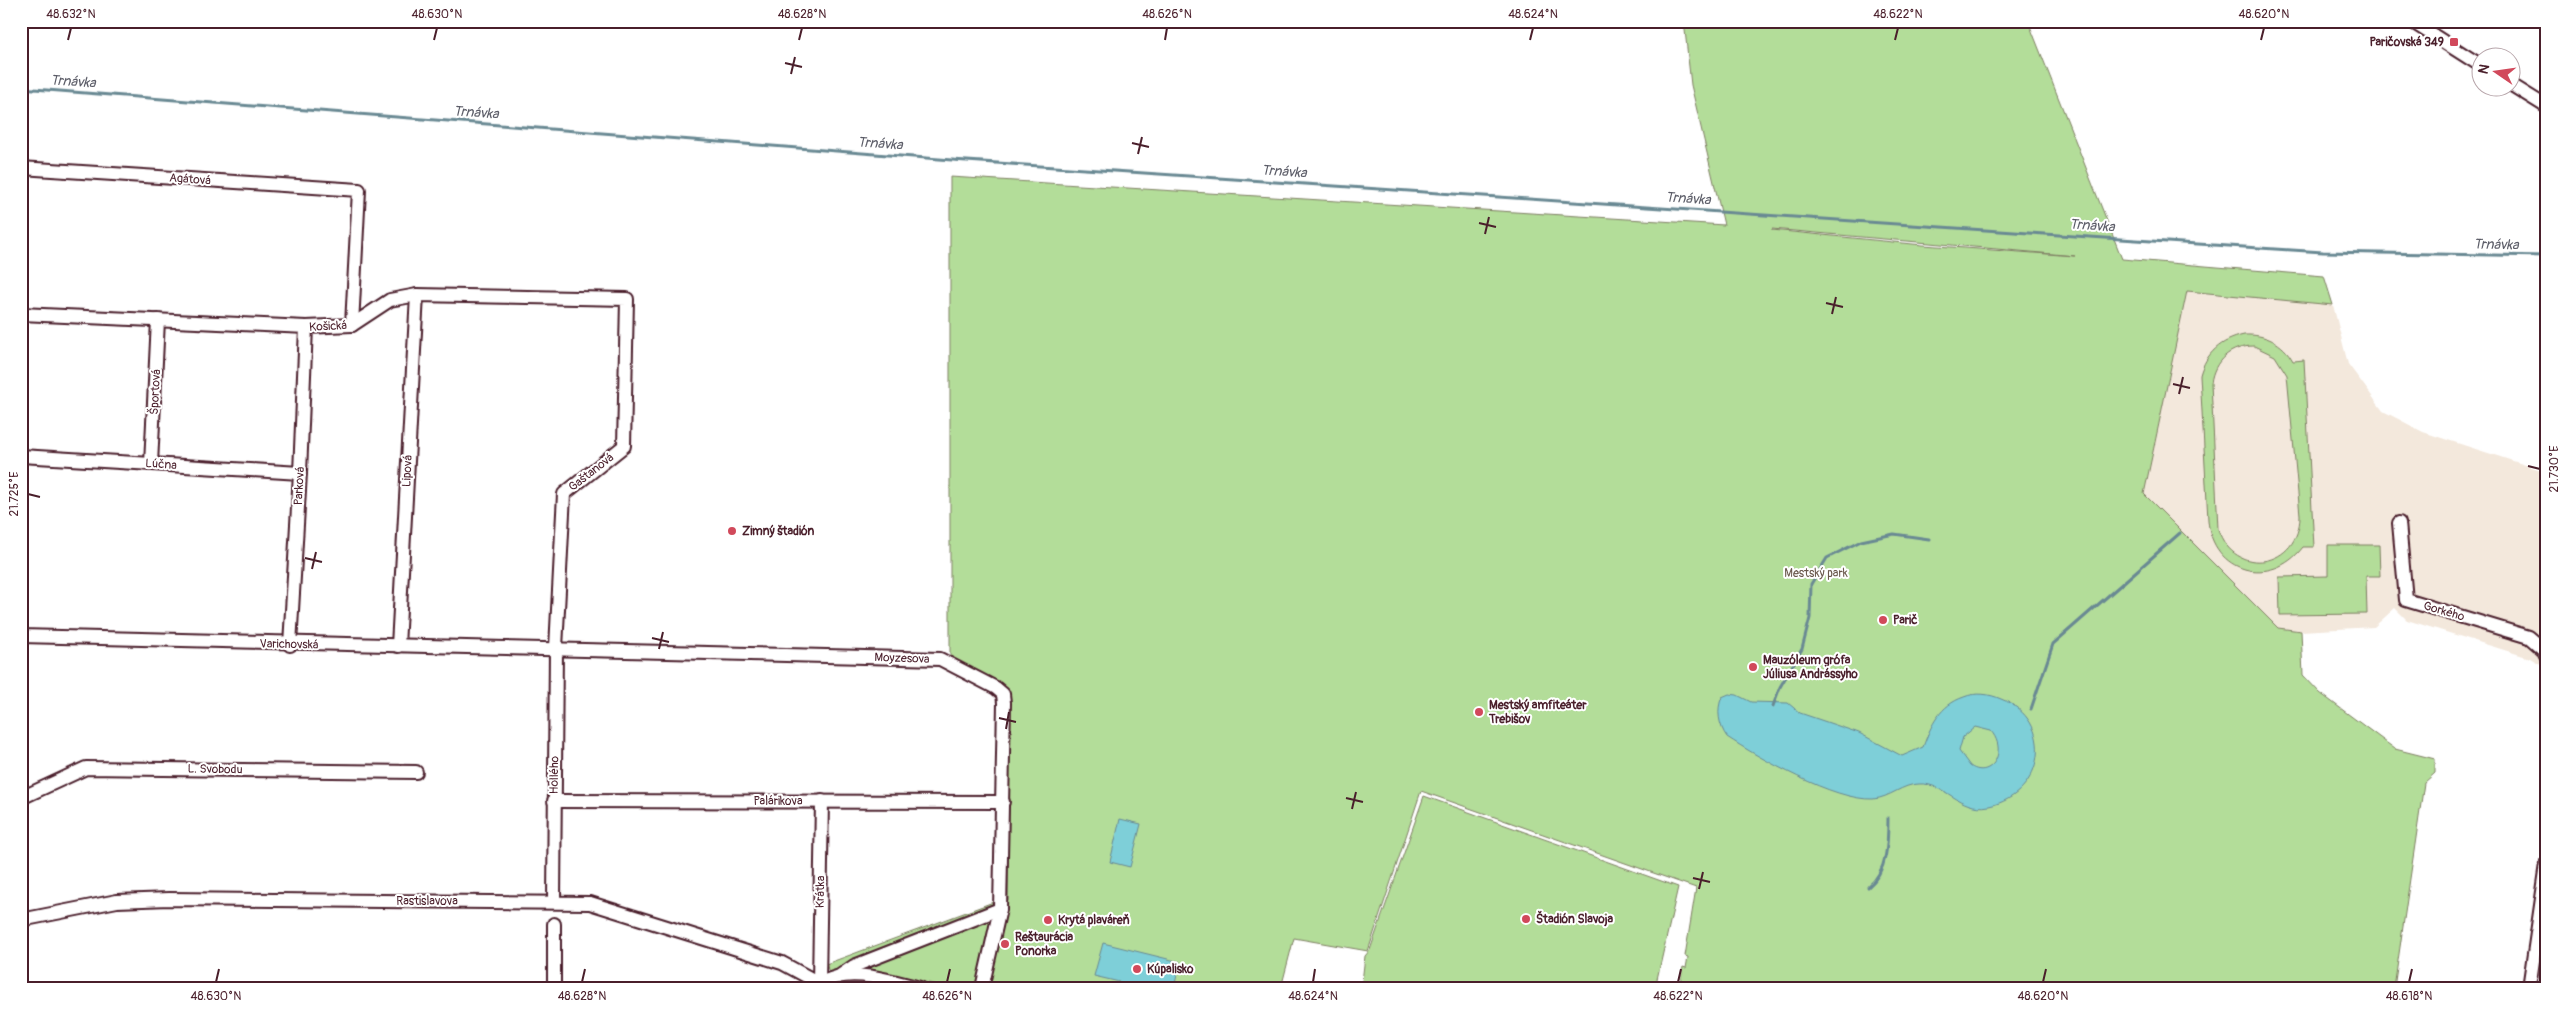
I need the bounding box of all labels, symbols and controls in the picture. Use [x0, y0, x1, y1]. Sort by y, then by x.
text: 48.632°N [46, 7, 96, 22]
text: 48.630°N [412, 7, 462, 22]
text: 48.628°N [778, 7, 826, 22]
text: 48.626°N [1142, 7, 1192, 22]
text: 48.624°N [1508, 7, 1558, 22]
text: 48.622°N [1873, 7, 1923, 22]
text: 48.620°N [2239, 7, 2289, 22]
place label: Paričovská 349 [2369, 35, 2444, 50]
marker: Paričovská 349 [2448, 36, 2460, 48]
north arrow [2470, 48, 2520, 98]
text: N [2474, 63, 2493, 76]
water label: Trnávka [50, 71, 98, 92]
water label: Trnávka [453, 102, 501, 123]
water label: Trnávka [857, 133, 905, 154]
water label: Trnávka [1261, 161, 1309, 182]
street label: Agátová [169, 171, 212, 188]
water label: Trnávka [1665, 188, 1713, 209]
water label: Trnávka [2069, 215, 2117, 236]
water label: Trnávka [2473, 236, 2520, 253]
street label: Košická [309, 318, 348, 335]
street label: Športová [146, 368, 164, 415]
text: 21.730°E [2547, 446, 2562, 492]
street label: Gaštanová [566, 450, 617, 495]
street label: Lipová [399, 454, 416, 487]
street label: Lúčna [145, 456, 178, 473]
street label: Parková [291, 466, 308, 506]
text: 21.725°E [7, 471, 22, 517]
place label: Zimný štadión [742, 524, 815, 539]
marker: Zimný štadión [726, 525, 738, 537]
park label: Mestský park [1784, 566, 1848, 581]
street label: Gorkého [2422, 598, 2467, 625]
place label: Parič [1893, 613, 1917, 628]
marker: Parič [1877, 614, 1889, 626]
street label: Varichovská [259, 636, 319, 653]
street label: Moyzesova [874, 650, 930, 667]
place label: Mauzóleum grófa Júliusa Andrássyho [1763, 653, 1858, 682]
marker: Mauzóleum grófa Júliusa Andrássyho [1747, 661, 1759, 673]
place label: Mestský amfiteáter Trebišov [1488, 698, 1587, 727]
marker: Mestský amfiteáter Trebišov [1473, 706, 1485, 718]
street label: Hollého [547, 755, 562, 794]
street label: L. Svobodu [187, 762, 243, 777]
street label: Palárikova [753, 794, 803, 809]
street label: Krátka [813, 875, 828, 908]
street label: Rastislavova [396, 894, 458, 909]
place label: Štadión Slavoja [1536, 910, 1614, 927]
place label: Krytá plaváreň [1058, 913, 1130, 928]
marker: Štadión Slavoja [1520, 913, 1532, 925]
marker: Krytá plaváreň [1042, 914, 1054, 926]
place label: Reštaurácia Ponorka [1015, 930, 1074, 959]
marker: Reštaurácia Ponorka [999, 938, 1011, 950]
place label: Kúpalisko [1147, 962, 1194, 977]
marker: Kúpalisko [1131, 963, 1143, 975]
text: 48.630°N [191, 989, 241, 1004]
text: 48.628°N [558, 989, 606, 1004]
text: 48.626°N [922, 989, 972, 1004]
text: 48.624°N [1288, 989, 1338, 1004]
text: 48.622°N [1653, 989, 1703, 1004]
text: 48.620°N [2018, 989, 2068, 1004]
text: 48.618°N [2386, 989, 2432, 1004]

